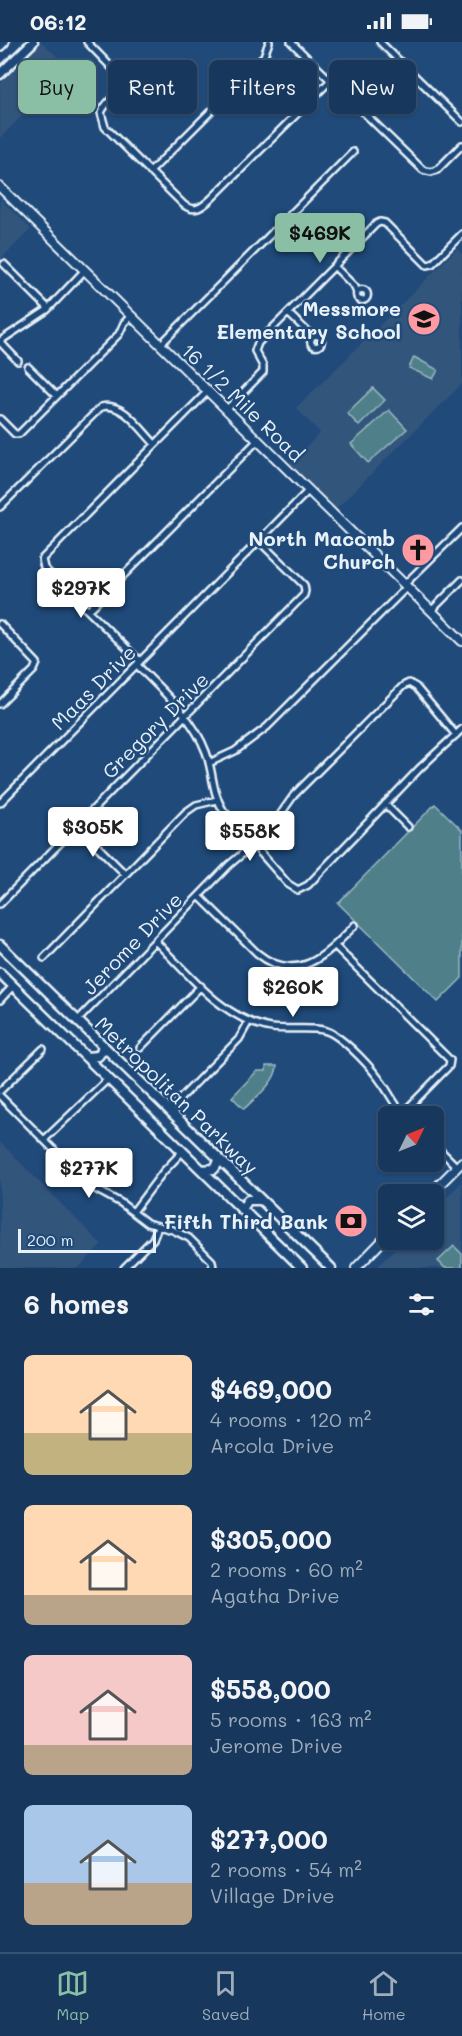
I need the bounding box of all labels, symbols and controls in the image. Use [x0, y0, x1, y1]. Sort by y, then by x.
text: 06:12 [30, 7, 86, 36]
chip: Buy [18, 60, 96, 114]
chip: Rent [108, 60, 197, 114]
chip: Filters [209, 60, 317, 114]
chip: New [329, 60, 416, 114]
pin: $469K [278, 213, 362, 264]
text: $469K [289, 219, 351, 245]
place label: Messmore Elementary School [216, 295, 401, 344]
school or university icon: Messmore Elementary School [406, 301, 442, 337]
street label: 16 1/2 Mile Road [176, 337, 310, 467]
place label: North Macomb Church [248, 525, 395, 574]
church icon: North Macomb Church [400, 532, 436, 568]
pin: $297K [39, 568, 123, 619]
text: $297K [51, 574, 111, 600]
street label: Maas Drive [45, 639, 141, 735]
street label: Gregory Drive [96, 666, 214, 784]
pin: $305K [51, 807, 135, 858]
pin: $558K [208, 811, 292, 862]
text: $305K [62, 813, 124, 839]
text: $558K [219, 817, 281, 843]
street label: Jerome Drive [77, 886, 187, 1000]
pin: $260K [251, 967, 335, 1018]
text: $260K [262, 973, 324, 999]
street label: Metropolitan Parkway [90, 1010, 264, 1180]
north arrow [378, 1106, 444, 1172]
map controls [378, 1106, 444, 1250]
pin: $277K [47, 1148, 131, 1199]
text: $277K [60, 1154, 118, 1180]
button: layers [378, 1184, 444, 1250]
bank icon: Fifth Third Bank [333, 1203, 369, 1239]
place label: Fifth Third Bank [164, 1208, 328, 1234]
scale bar [18, 1226, 156, 1254]
text: 200 m [27, 1229, 74, 1250]
text: 6 homes [24, 1287, 129, 1321]
icon: filters [405, 1288, 438, 1321]
text: $469,000 [210, 1372, 332, 1406]
icon: home [72, 1379, 144, 1451]
text: 4 rooms · 120 m² [210, 1406, 371, 1432]
text: Arcola Drive [210, 1432, 334, 1458]
text: $305,000 [210, 1522, 332, 1556]
icon: home [72, 1529, 144, 1601]
text: 2 rooms · 60 m² [210, 1556, 363, 1582]
text: Agatha Drive [210, 1582, 340, 1608]
text: $558,000 [210, 1672, 331, 1706]
icon: home [72, 1679, 144, 1751]
text: 5 rooms · 163 m² [210, 1706, 372, 1732]
text: Jerome Drive [210, 1732, 343, 1758]
text: $277,000 [210, 1822, 328, 1856]
icon: home [72, 1829, 144, 1901]
text: 2 rooms · 54 m² [210, 1856, 362, 1882]
text: Village Drive [210, 1882, 335, 1908]
tab: Map [56, 1967, 89, 2024]
tab: Saved [202, 1967, 249, 2024]
tab: Home [362, 1967, 406, 2024]

